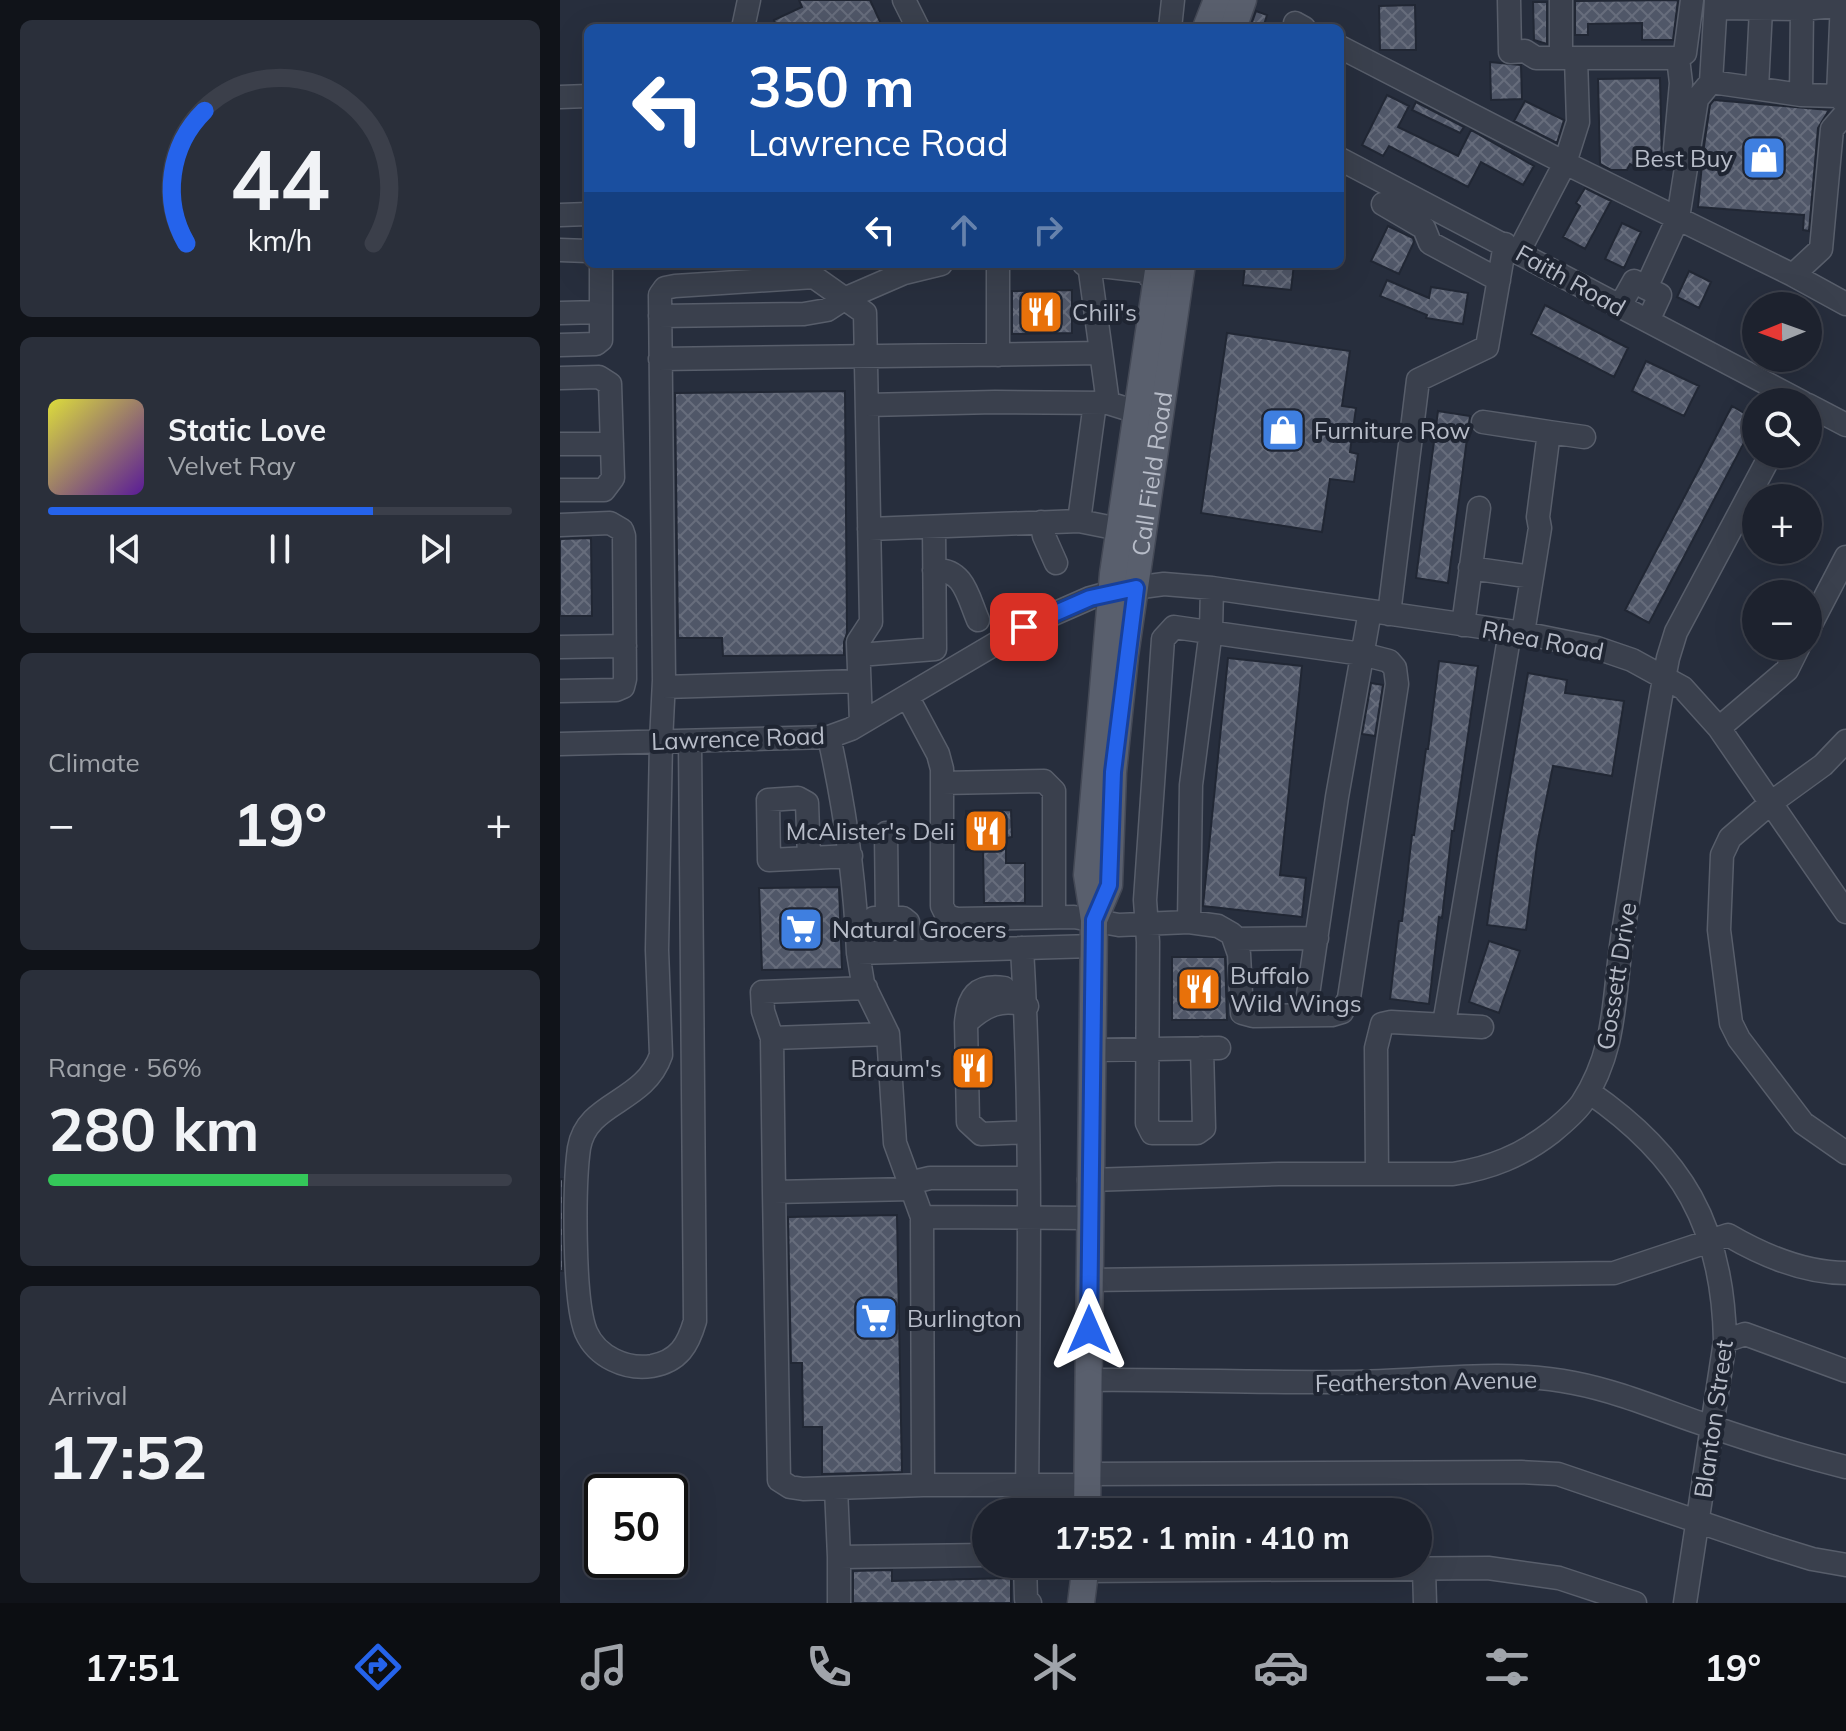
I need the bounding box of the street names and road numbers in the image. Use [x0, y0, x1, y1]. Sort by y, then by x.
street label: Faith Road [1511, 238, 1631, 322]
street label: Call Field Road [1125, 390, 1178, 558]
street label: Rhea Road [1480, 614, 1606, 666]
street label: Lawrence Road [651, 720, 825, 756]
street label: Gossett Drive [1590, 900, 1642, 1052]
street label: Blanton Street [1687, 1338, 1739, 1500]
street label: Featherston Avenue [1315, 1364, 1537, 1398]

